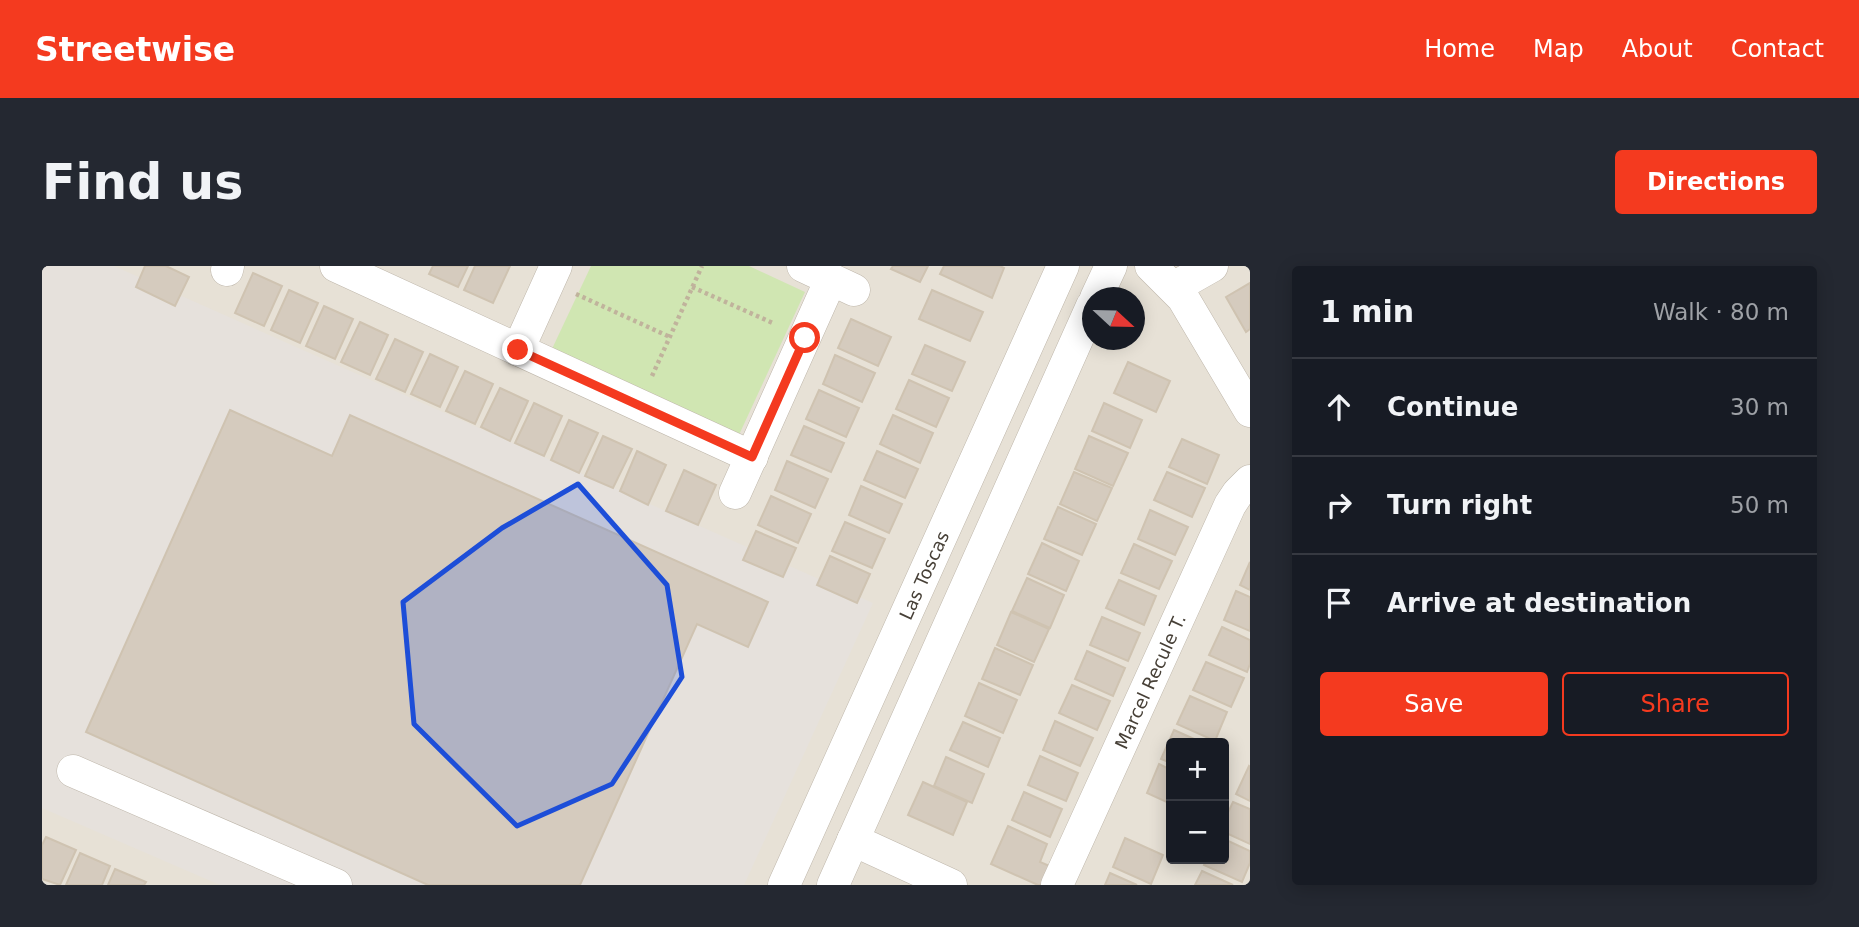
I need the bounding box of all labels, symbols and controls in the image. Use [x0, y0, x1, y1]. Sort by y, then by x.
text: Streetwise [35, 30, 235, 69]
text: Home [1424, 35, 1495, 63]
text: Map [1533, 35, 1584, 63]
text: About [1622, 35, 1693, 63]
text: Contact [1731, 35, 1824, 63]
button: Directions [1615, 150, 1817, 214]
text: Find us [42, 154, 243, 211]
north arrow [1082, 287, 1145, 350]
text: 1 min [1320, 294, 1414, 329]
text: Walk · 80 m [1653, 299, 1789, 325]
route start [789, 322, 820, 353]
route end [502, 334, 533, 365]
icon: ahead [1320, 388, 1358, 426]
text: Continue [1387, 392, 1518, 422]
text: 30 m [1730, 394, 1789, 420]
icon: right [1320, 486, 1358, 524]
text: Turn right [1387, 490, 1532, 520]
text: 50 m [1730, 492, 1789, 518]
street label: Las Toscas [895, 527, 953, 623]
icon: arrive [1320, 584, 1358, 622]
text: Arrive at destination [1387, 588, 1691, 618]
street label: Marcel Recule T. [1110, 610, 1190, 752]
button: Save [1320, 672, 1548, 736]
button: Share [1562, 672, 1789, 736]
map controls [1166, 738, 1229, 864]
button: + [1166, 738, 1229, 801]
button: − [1166, 801, 1229, 864]

